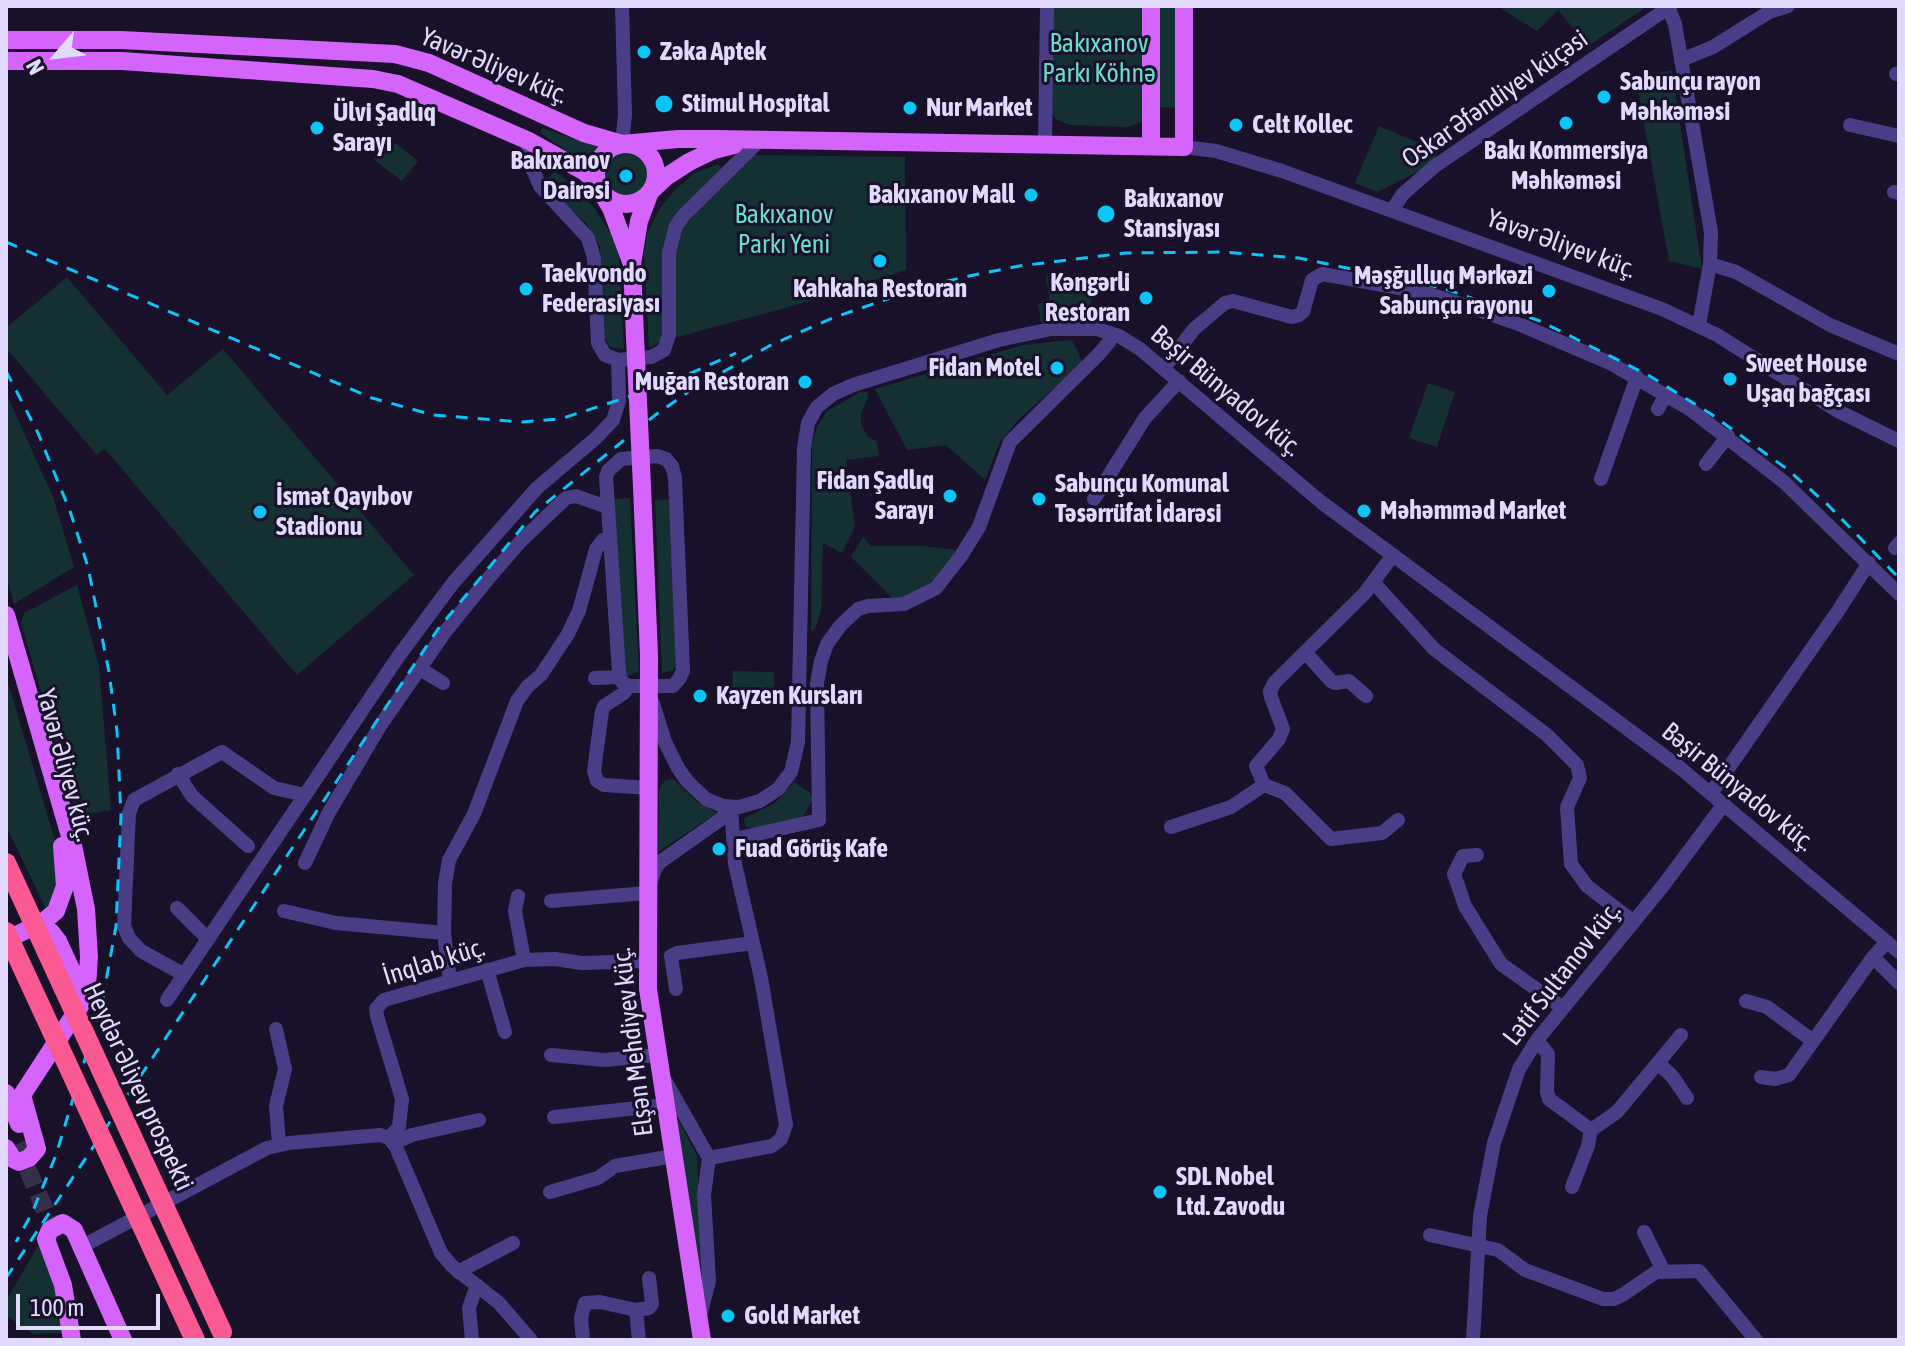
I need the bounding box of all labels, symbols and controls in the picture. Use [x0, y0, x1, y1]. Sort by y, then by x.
north arrow [16, 16, 96, 96]
street label: Yavər Əliyev küç. [416, 21, 572, 111]
street label: Oskar Əfəndiyev küçəsi [1396, 23, 1594, 175]
park label: Bakıxanov Parkı Köhnə [1042, 28, 1156, 90]
place label: Zəka Aptek [660, 36, 766, 68]
marker: Zəka Aptek [635, 43, 653, 61]
text: N [20, 55, 49, 79]
place label: Sabunçu rayon Məhkəməsi [1620, 66, 1761, 128]
place label: Stimul Hospital [682, 88, 829, 120]
marker: Sabunçu rayon Məhkəməsi [1595, 88, 1613, 106]
place label: Nur Market [926, 92, 1033, 124]
marker: Stimul Hospital [653, 93, 675, 115]
place label: Ülvi Şadlıq Sarayı [333, 97, 436, 158]
marker: Nur Market [901, 99, 919, 117]
place label: Celt Kollec [1252, 109, 1353, 141]
marker: Bakı Kommersiya Məhkəməsi [1557, 114, 1575, 132]
marker: Celt Kollec [1227, 116, 1245, 134]
marker: Ülvi Şadlıq Sarayı [308, 119, 326, 137]
place label: Bakı Kommersiya Məhkəməsi [1484, 135, 1648, 196]
place label: Bakıxanov Dairəsi [510, 145, 610, 206]
marker: Bakıxanov Dairəsi [617, 167, 635, 185]
place label: Bakıxanov Mall [869, 179, 1015, 211]
place label: Bakıxanov Stansiyası [1124, 183, 1224, 244]
marker: Bakıxanov Mall [1022, 186, 1040, 204]
park label: Bakıxanov Parkı Yeni [735, 199, 833, 260]
marker: Bakıxanov Stansiyası [1095, 203, 1117, 225]
street label: Yavər Əliyev küç. [1482, 203, 1640, 285]
marker: Kahkaha Restoran [871, 252, 889, 270]
place label: Taekvondo Federasiyası [542, 258, 660, 320]
place label: Məşğulluq Mərkəzi Sabunçu rayonu [1354, 260, 1533, 322]
place label: Kəngərli Restoran [1045, 267, 1130, 328]
place label: Kahkaha Restoran [793, 273, 967, 305]
marker: Taekvondo Federasiyası [517, 280, 535, 298]
marker: Məşğulluq Mərkəzi Sabunçu rayonu [1540, 282, 1558, 300]
marker: Kəngərli Restoran [1137, 289, 1155, 307]
street label: Bəşir Bünyadov küç. [1144, 319, 1308, 463]
place label: Sweet House Uşaq bağçası [1746, 348, 1870, 410]
place label: Fidan Motel [928, 352, 1041, 384]
marker: Fidan Motel [1048, 359, 1066, 377]
place label: Muğan Restoran [635, 366, 789, 398]
marker: Sweet House Uşaq bağçası [1721, 370, 1739, 388]
marker: Muğan Restoran [796, 373, 814, 391]
place label: Fidan Şadlıq Sarayı [816, 465, 934, 526]
place label: Sabunçu Komunal Təsərrüfat İdarəsi [1055, 468, 1229, 530]
place label: İsmət Qayıbov Stadionu [276, 481, 412, 542]
marker: Fidan Şadlıq Sarayı [941, 487, 959, 505]
marker: Sabunçu Komunal Təsərrüfat İdarəsi [1030, 490, 1048, 508]
place label: Məhəmməd Market [1380, 495, 1566, 527]
marker: Məhəmməd Market [1355, 502, 1373, 520]
marker: İsmət Qayıbov Stadionu [251, 503, 269, 521]
place label: Kayzen Kursları [716, 680, 863, 712]
street label: Yavər Əliyev küç. [30, 685, 100, 845]
marker: Kayzen Kursları [691, 687, 709, 705]
street label: Bəşir Bünyadov küç. [1655, 716, 1821, 858]
place label: Fuad Görüş Kafe [735, 833, 888, 865]
marker: Fuad Görüş Kafe [710, 840, 728, 858]
street label: Lətif Sultanov küç. [1496, 896, 1628, 1052]
street label: İnqlab küç. [379, 932, 489, 992]
street label: Elşən Mehdiyev küç. [606, 946, 660, 1138]
street label: Heydər Əliyev prospekti [76, 978, 200, 1196]
place label: SDL Nobel Ltd. Zavodu [1176, 1161, 1285, 1222]
marker: SDL Nobel Ltd. Zavodu [1151, 1183, 1169, 1201]
scale bar [20, 1278, 164, 1328]
text: 100 m [30, 1294, 84, 1321]
place label: Gold Market [744, 1300, 860, 1332]
marker: Gold Market [719, 1307, 737, 1325]

